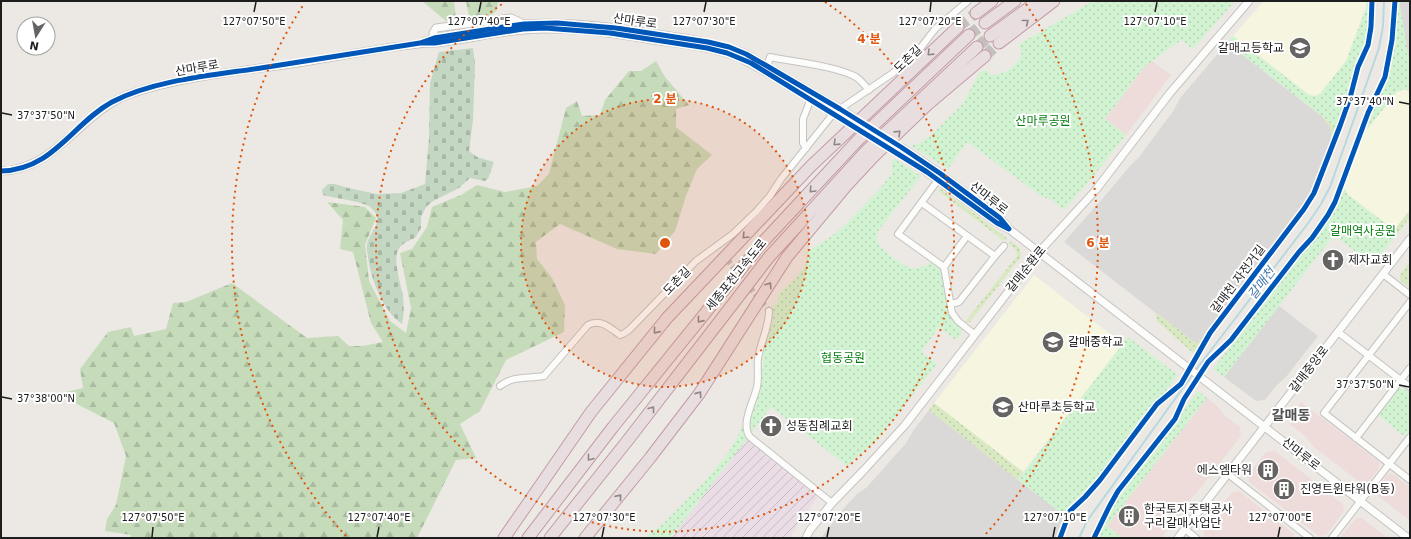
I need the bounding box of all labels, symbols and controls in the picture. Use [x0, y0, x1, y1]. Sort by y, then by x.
street label: 산마루로 [612, 11, 658, 31]
north arrow [16, 16, 56, 56]
text: 127°07'50"E [222, 16, 286, 27]
text: 127°07'40"E [447, 16, 511, 27]
text: 127°07'30"E [672, 16, 736, 27]
text: 127°07'20"E [898, 16, 962, 27]
text: 127°07'10"E [1123, 16, 1187, 27]
one-way arrow [1022, 20, 1029, 27]
text: 4 분 [857, 32, 881, 46]
school or university icon: 갈매고등학교 [1287, 35, 1313, 61]
text: N [28, 38, 40, 53]
place label: 갈매고등학교 [1218, 41, 1284, 55]
street label: 도촌길 [891, 42, 925, 76]
one-way arrow [927, 49, 935, 56]
street label: 산마루로 [174, 57, 220, 79]
text: 2 분 [653, 92, 677, 106]
text: 37°37'40"N [1336, 96, 1394, 107]
text: 37°37'50"N [17, 110, 75, 121]
park label: 산마루공원 [1015, 114, 1071, 128]
one-way arrow [893, 130, 901, 138]
one-way arrow [833, 138, 840, 145]
street label: 산마루로 [967, 179, 1011, 217]
one-way arrow [809, 185, 816, 193]
park label: 갈매역사공원 [1330, 224, 1396, 238]
one-way arrow [742, 231, 750, 239]
centre of rings [658, 236, 672, 250]
street label: 세종포천고속도로 [703, 236, 769, 314]
text: 6 분 [1086, 236, 1110, 250]
street label: 갈매천 자전거길 [1208, 242, 1268, 316]
street label: 갈매순환로 [1003, 243, 1049, 295]
church icon: 제자교회 [1320, 247, 1346, 273]
place label: 제자교회 [1348, 253, 1392, 267]
street label: 도촌길 [660, 264, 694, 298]
water label: 갈매천 [1244, 264, 1278, 302]
one-way arrow [764, 282, 772, 289]
one-way arrow [697, 316, 704, 323]
one-way arrow [654, 327, 661, 334]
school or university icon: 갈매중학교 [1040, 329, 1066, 355]
place label: 갈매중학교 [1068, 335, 1123, 349]
street label: 갈매중앙로 [1286, 343, 1332, 395]
park label: 협동공원 [821, 351, 865, 365]
text: 37°37'50"N [1336, 379, 1394, 390]
one-way arrow [694, 392, 701, 399]
text: 37°38'00"N [17, 393, 75, 404]
school or university icon: 산마루초등학교 [990, 394, 1016, 420]
place label: 산마루초등학교 [1018, 400, 1095, 414]
one-way arrow [647, 407, 654, 414]
district label: 갈매동 [1272, 407, 1310, 423]
church icon: 성동침례교회 [758, 413, 784, 439]
place label: 성동침례교회 [786, 419, 852, 433]
street label: 산마루로 [1279, 435, 1323, 473]
one-way arrow [587, 454, 594, 461]
building icon: 에스엠타워 [1255, 457, 1281, 483]
place label: 에스엠타워 [1197, 463, 1252, 477]
building icon: 진영트윈타워(B동) [1271, 476, 1297, 502]
place label: 진영트윈타워(B동) [1300, 482, 1395, 496]
one-way arrow [614, 494, 621, 501]
place label: 한국토지주택공사 구리갈매사업단 [1144, 502, 1232, 530]
building icon: 한국토지주택공사 구리갈매사업단 [1116, 503, 1142, 529]
text: 127°07'50"E [121, 512, 185, 523]
text: 127°07'40"E [347, 512, 411, 523]
text: 127°07'30"E [572, 512, 636, 523]
text: 127°07'20"E [797, 512, 861, 523]
text: 127°07'10"E [1023, 512, 1087, 523]
text: 127°07'00"E [1248, 512, 1312, 523]

